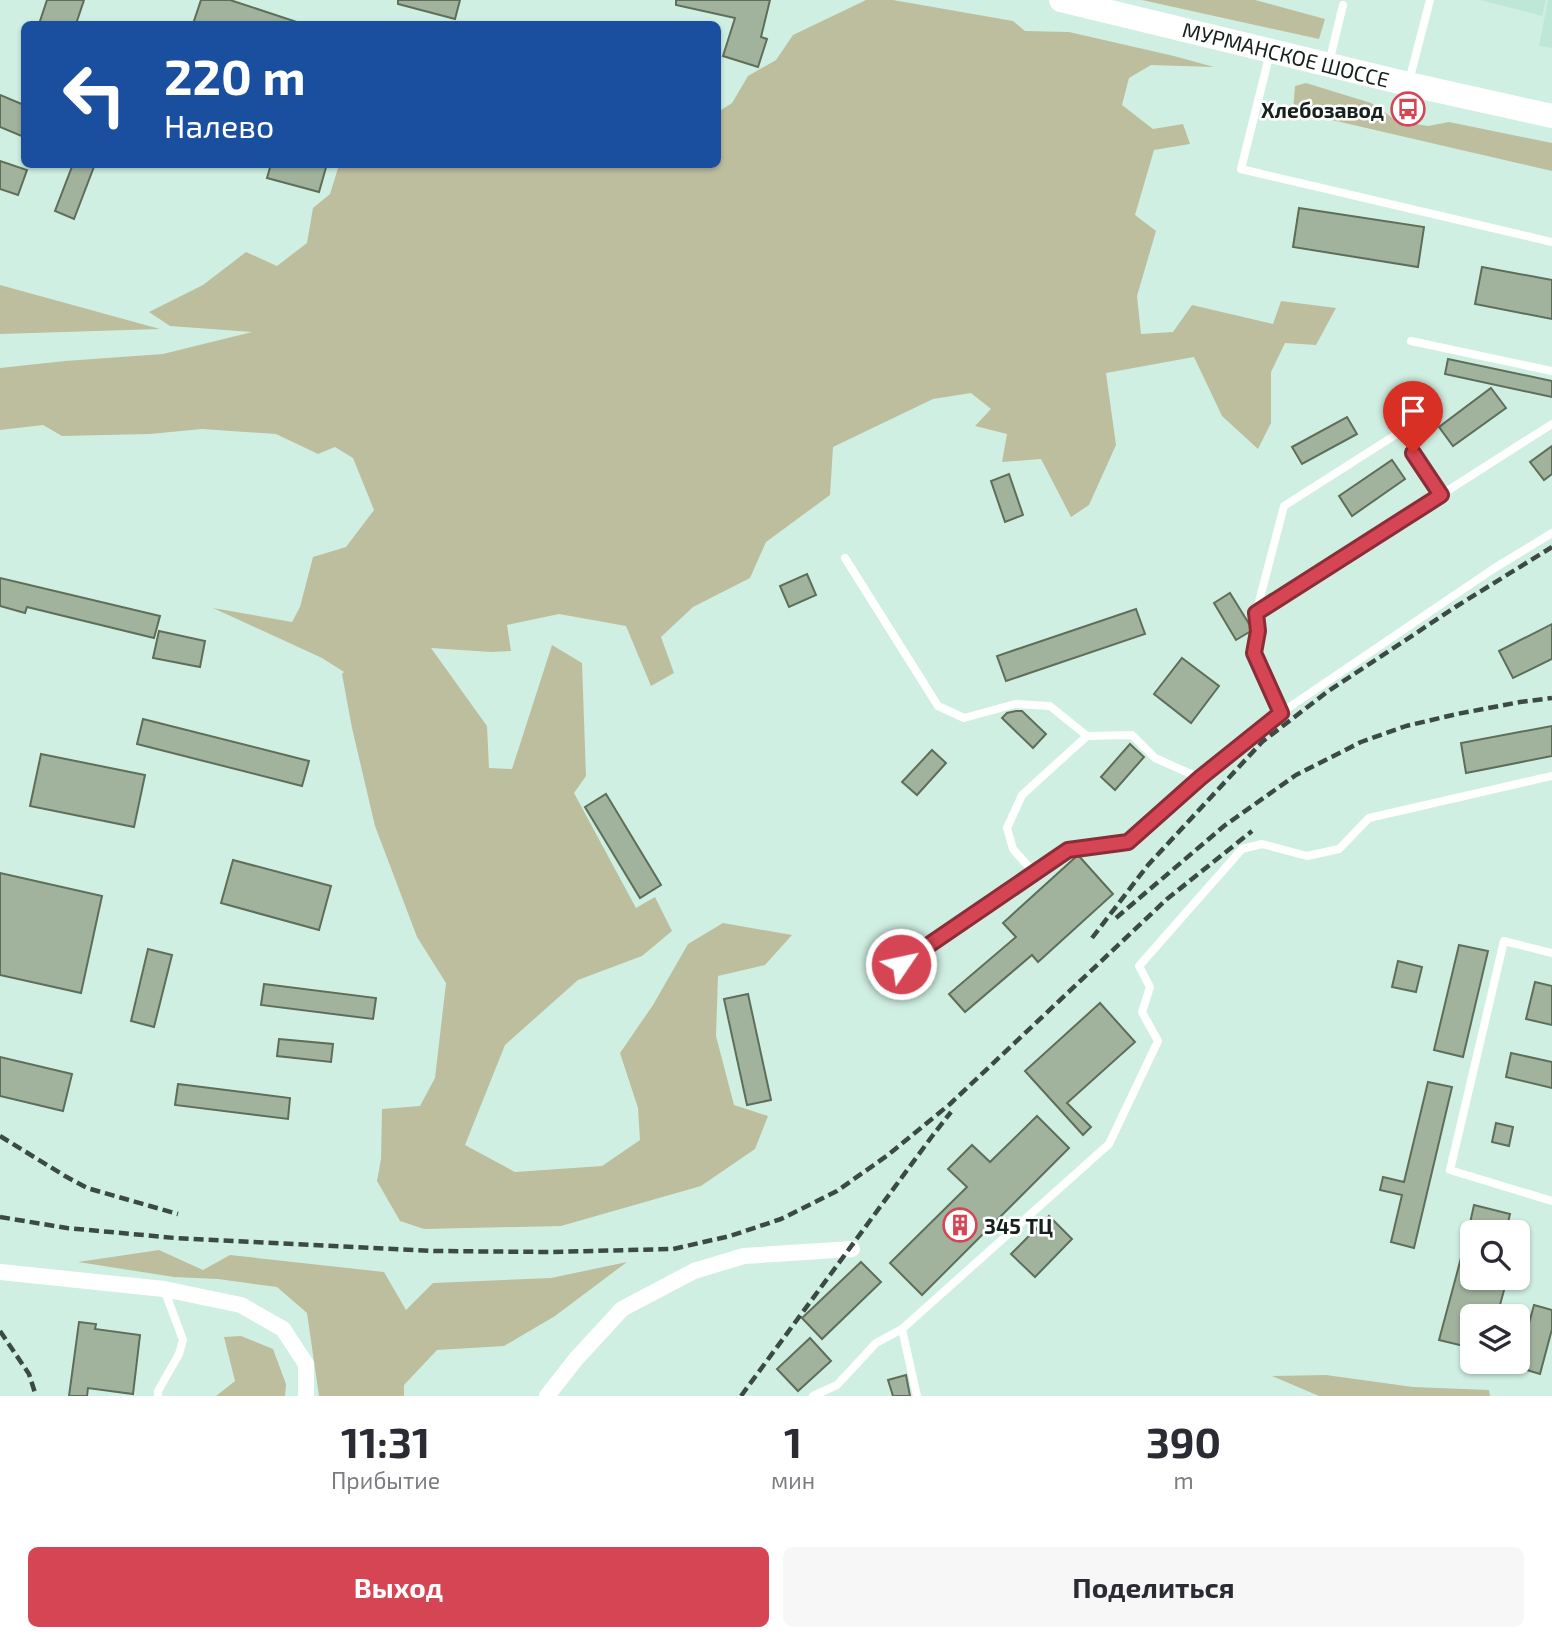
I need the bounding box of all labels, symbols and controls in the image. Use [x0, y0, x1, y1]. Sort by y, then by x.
street label: МУРМАНСКОЕ ШОССЕ [1180, 16, 1392, 92]
text: 220 m [164, 46, 306, 105]
icon: left [49, 49, 140, 140]
bus stop icon: Хлебозавод [1389, 90, 1427, 128]
place label: Хлебозавод [1261, 97, 1384, 122]
text: Налево [164, 106, 274, 144]
pin [1383, 381, 1443, 453]
icon: arrive [1394, 392, 1432, 430]
position arrow [864, 927, 938, 1001]
building icon: 345 ТЦ [941, 1206, 979, 1244]
place label: 345 ТЦ [984, 1213, 1053, 1238]
map controls [1460, 1220, 1530, 1374]
button: search [1460, 1220, 1530, 1290]
button: layers [1460, 1304, 1530, 1374]
text: 11:31 [341, 1416, 430, 1466]
text: 1 [784, 1416, 802, 1466]
text: 390 [1146, 1416, 1221, 1466]
text: Прибытие [331, 1466, 440, 1494]
text: мин [771, 1466, 815, 1494]
text: m [1173, 1466, 1194, 1494]
button: Выход [28, 1547, 769, 1627]
button: Поделиться [783, 1547, 1524, 1627]

